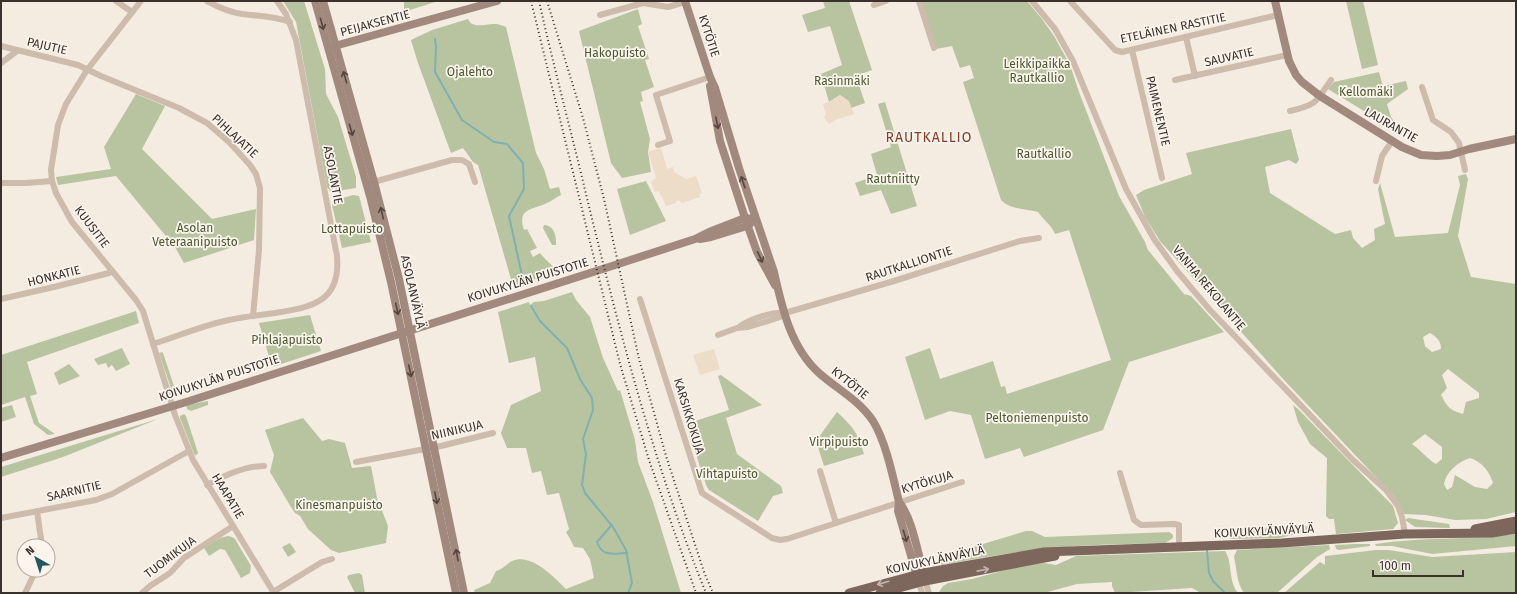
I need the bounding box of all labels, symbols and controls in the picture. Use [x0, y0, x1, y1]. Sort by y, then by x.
street label: PEIJAKSENTIE [339, 7, 411, 39]
street label: ETELÄINEN RASTITIE [1119, 9, 1227, 46]
street label: KYTÖTIE [696, 13, 724, 59]
one-way arrow [319, 18, 326, 31]
street label: PAJUTIE [25, 35, 69, 57]
street label: SAUVATIE [1203, 45, 1255, 69]
park label: Hakopuisto [584, 46, 646, 60]
park label: Leikkipaikka Rautkallio [1004, 57, 1070, 85]
park label: Ojalehto [447, 65, 493, 79]
one-way arrow [341, 71, 348, 84]
park label: Rasinmäki [814, 74, 870, 88]
street label: PAIMENENTIE [1143, 75, 1173, 147]
park label: Kellomäki [1339, 85, 1393, 99]
street label: LAURANTIE [1362, 105, 1420, 145]
street label: PIHLAJATIE [209, 111, 261, 161]
one-way arrow [713, 116, 721, 129]
one-way arrow [347, 124, 355, 137]
district label: RAUTKALLIO [886, 129, 972, 146]
street label: ASOLANTIE [321, 145, 345, 205]
park label: Rautkallio [1017, 147, 1071, 161]
park label: Rautniitty [866, 172, 920, 186]
one-way arrow [739, 176, 747, 188]
street label: KUUSITIE [72, 203, 112, 251]
one-way arrow [378, 207, 386, 220]
park label: Asolan Veteraanipuisto [152, 221, 238, 249]
park label: Lottapuisto [321, 222, 383, 236]
street label: RAUTKALLIONTIE [864, 243, 954, 285]
street label: VANHA REKOLANTIE [1170, 243, 1248, 333]
one-way arrow [757, 251, 764, 263]
street label: ASOLANVÄYLÄ [398, 254, 429, 330]
street label: KOIVUKYLÄN PUISTOTIE [465, 254, 590, 305]
street label: HONKATIE [26, 263, 82, 289]
one-way arrow [393, 302, 401, 315]
park label: Pihlajapuisto [251, 333, 323, 347]
street label: KOIVUKYLÄN PUISTOTIE [157, 351, 281, 404]
street label: KYTÖTIE [829, 362, 873, 402]
one-way arrow [406, 364, 414, 377]
street label: KARSIKKOKUJA [671, 376, 707, 456]
park label: Peltoniemenpuisto [986, 411, 1088, 425]
street label: NIINIKUJA [430, 417, 484, 443]
park label: Virpipuisto [809, 435, 869, 449]
street label: KYTÖKUJA [899, 466, 955, 496]
park label: Vihtapuisto [696, 467, 758, 481]
street label: HAAPATIE [209, 471, 247, 521]
street label: SAARNITIE [45, 478, 103, 504]
one-way arrow [433, 491, 441, 504]
park label: Kinesmanpuisto [295, 498, 383, 512]
street label: KOIVUKYLÄNVÄYLÄ [1213, 520, 1315, 541]
one-way arrow [902, 530, 910, 543]
street label: TUOMIKUJA [142, 533, 199, 581]
north arrow [16, 538, 56, 578]
street label: KOIVUKYLÄNVÄYLÄ [884, 542, 986, 577]
text: N [23, 543, 37, 558]
one-way arrow [452, 549, 460, 562]
scale bar [1373, 552, 1463, 578]
text: 100 m [1379, 559, 1411, 573]
one-way arrow [976, 566, 989, 574]
one-way arrow [876, 580, 889, 587]

